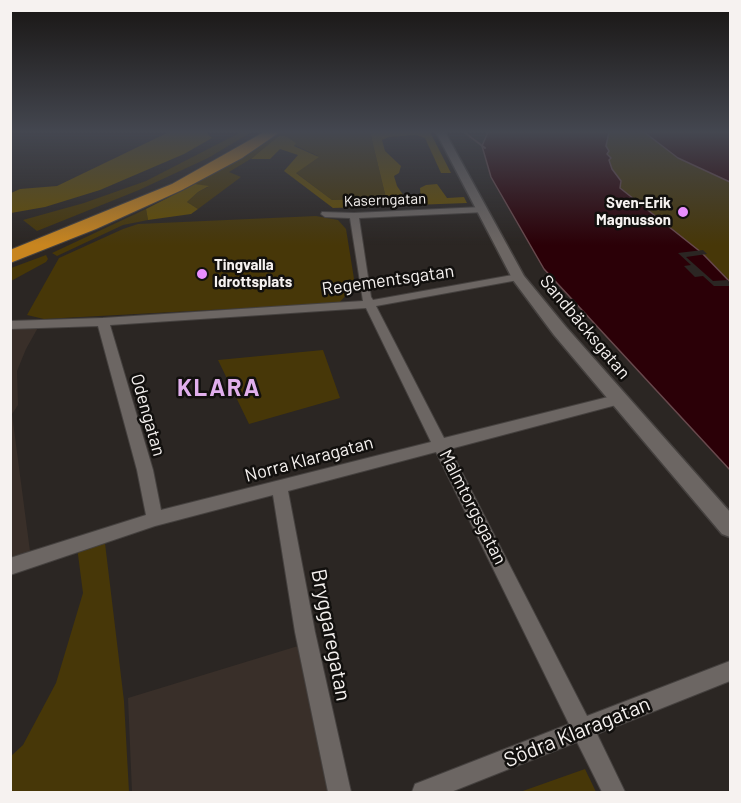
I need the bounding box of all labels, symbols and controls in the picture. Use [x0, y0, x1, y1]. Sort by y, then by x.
street label: Kaserngatan [343, 190, 427, 210]
place label: Sven-Erik Magnusson [596, 194, 671, 229]
marker: Sven-Erik Magnusson [676, 205, 690, 219]
place label: Tingvalla Idrottsplats [214, 256, 292, 291]
street label: Regementsgatan [321, 260, 455, 300]
marker: Tingvalla Idrottsplats [195, 267, 209, 281]
street label: Sandbäcksgatan [535, 271, 635, 383]
street label: Odengatan [126, 371, 170, 459]
district label: KLARA [177, 374, 261, 402]
street label: Norra Klaragatan [242, 431, 376, 487]
street label: Malmtorgsgatan [435, 446, 511, 568]
street label: Bryggaregatan [306, 567, 356, 703]
street label: Södra Klaragatan [500, 691, 654, 773]

